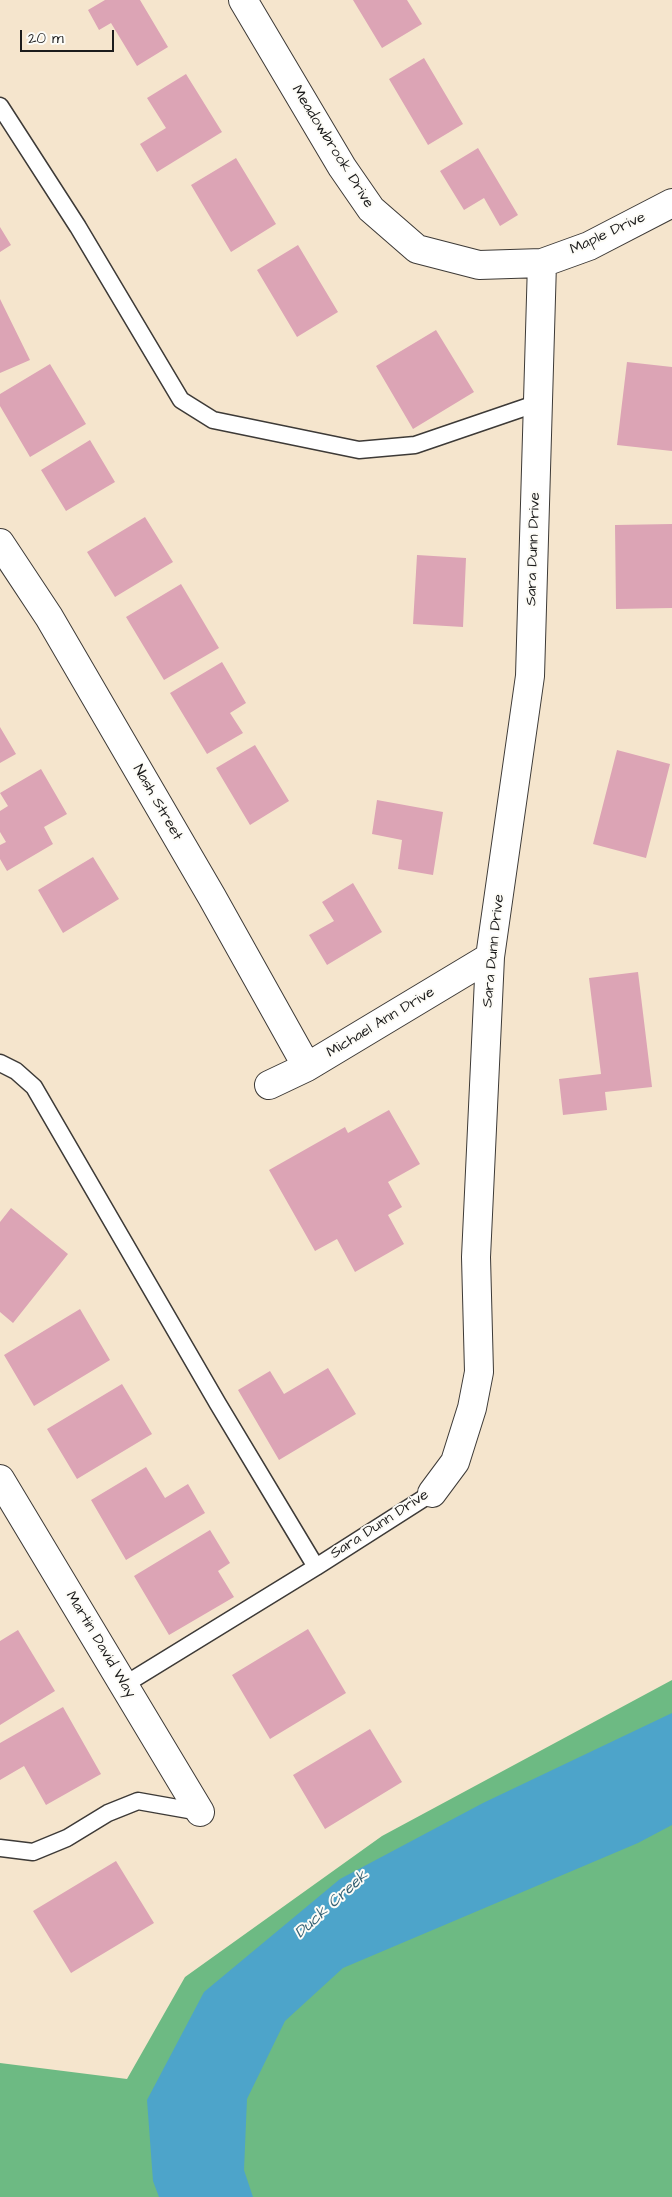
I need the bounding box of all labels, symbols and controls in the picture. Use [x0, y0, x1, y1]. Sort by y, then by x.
scale bar [22, 20, 116, 52]
text: 20 m [28, 28, 64, 49]
street label: Meadowbrook Drive [287, 82, 377, 212]
street label: Maple Drive [567, 209, 649, 259]
street label: Sara Dunn Drive [523, 492, 545, 606]
street label: Nash Street [128, 762, 186, 844]
street label: Sara Dunn Drive [479, 894, 509, 1008]
street label: Michael Ann Drive [324, 984, 438, 1062]
street label: Sara Dunn Drive [327, 1486, 433, 1564]
street label: Martin David Way [61, 1588, 139, 1702]
water label: Duck Creek [291, 1867, 373, 1943]

